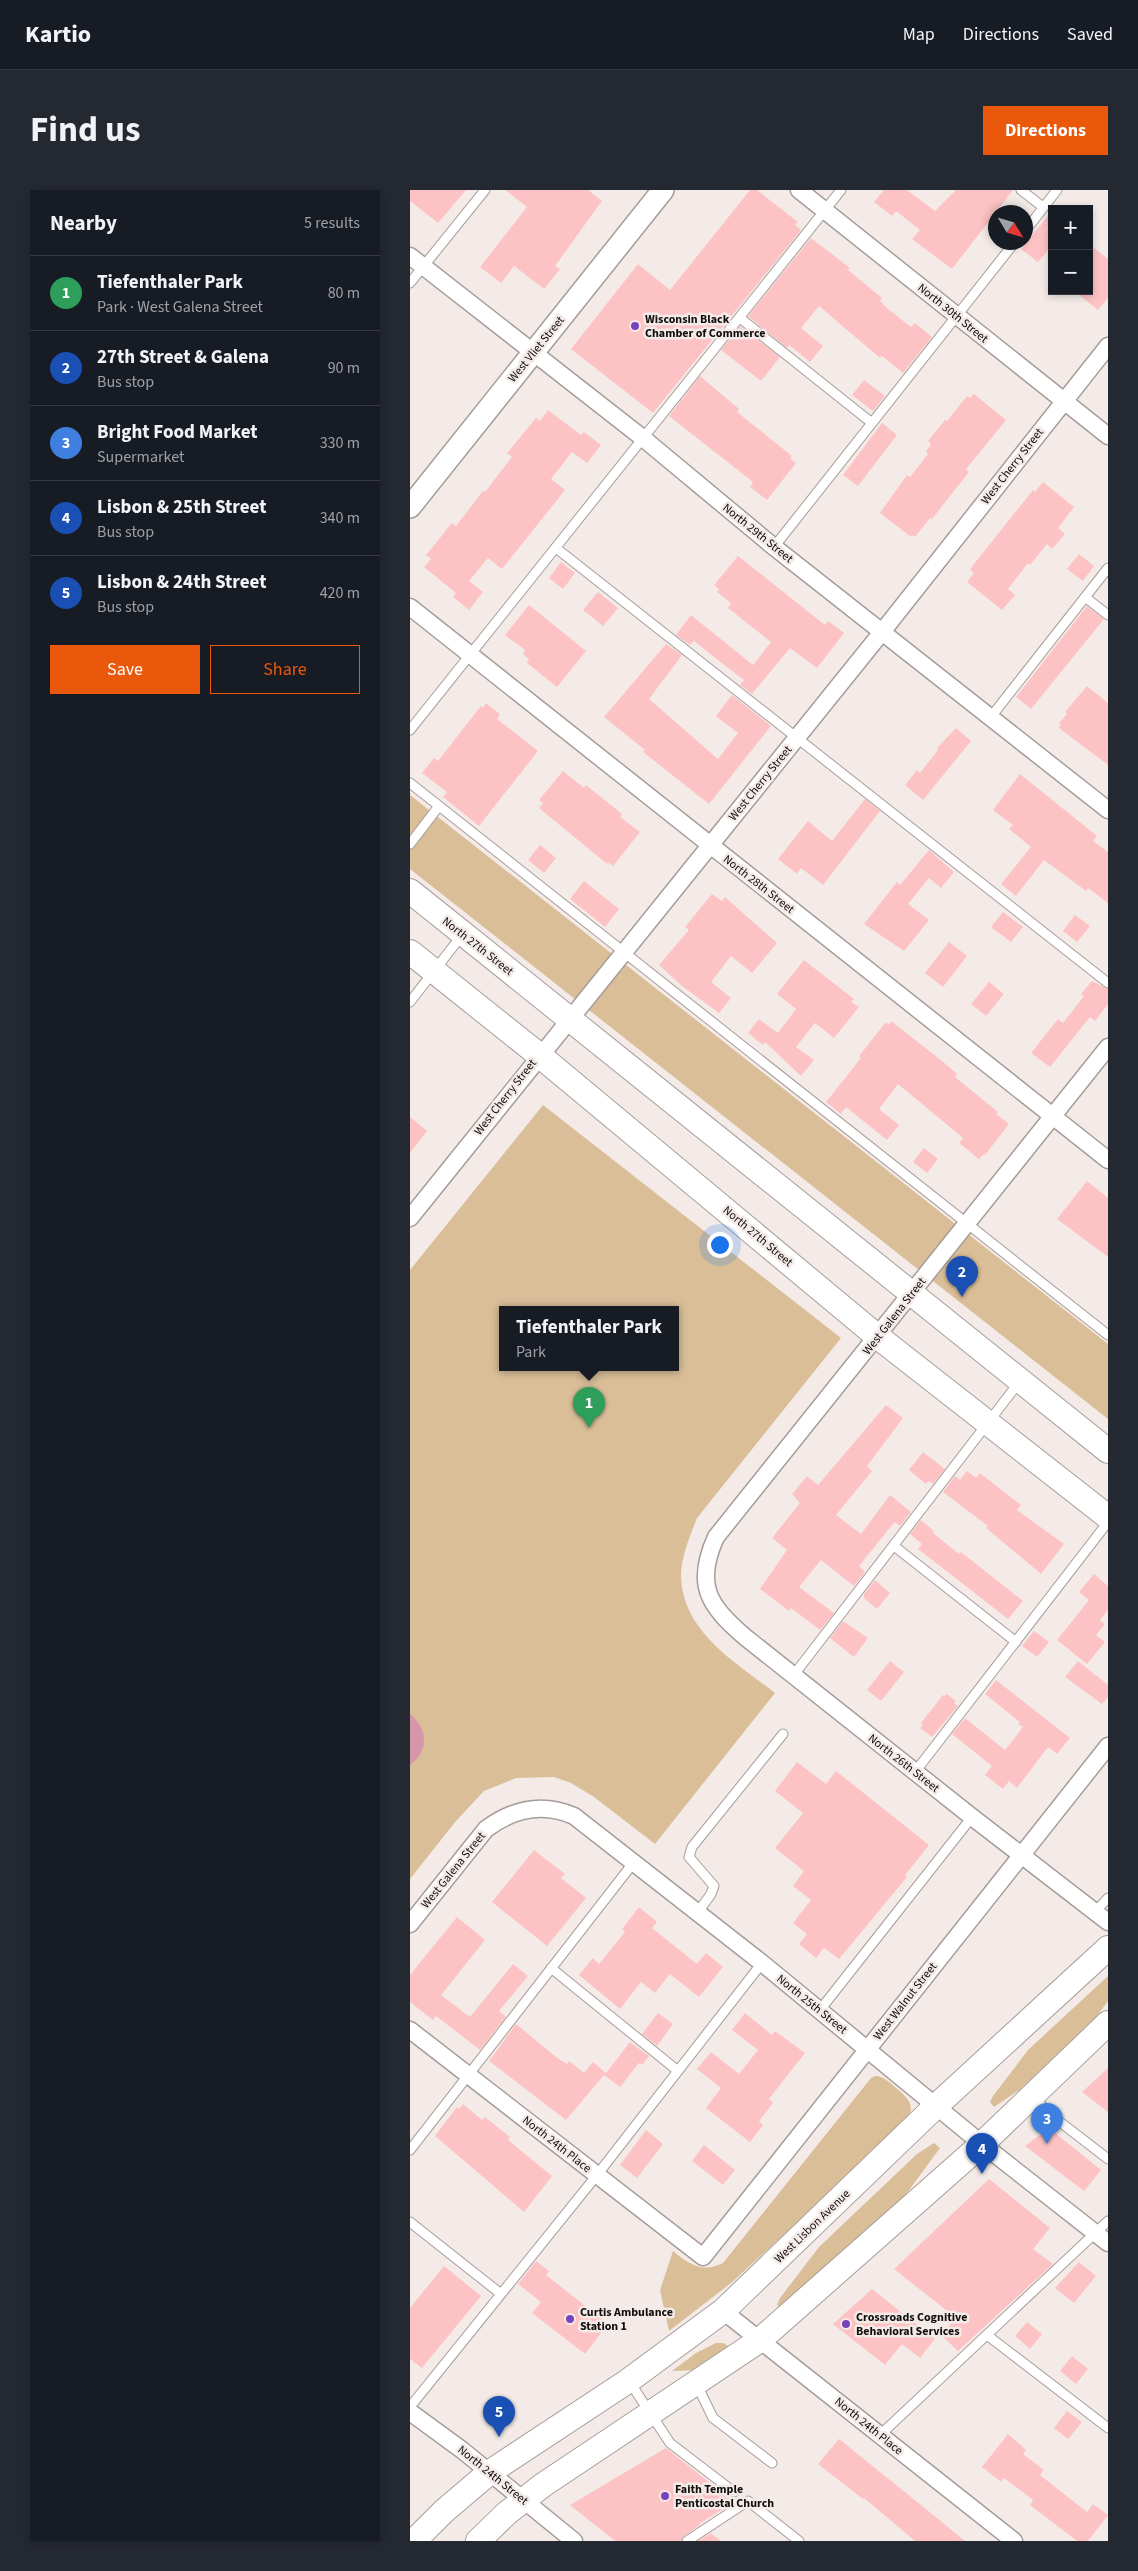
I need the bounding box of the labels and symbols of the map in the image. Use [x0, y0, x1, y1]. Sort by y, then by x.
north arrow [988, 205, 1033, 250]
street label: North 30th Street [914, 280, 992, 347]
place label: Wisconsin Black Chamber of Commerce [645, 311, 765, 342]
street label: West Vliet Street [504, 312, 569, 386]
marker: Wisconsin Black Chamber of Commerce [629, 320, 641, 332]
street label: West Cherry Street [977, 425, 1048, 508]
street label: North 29th Street [719, 500, 797, 567]
street label: West Cherry Street [725, 742, 796, 825]
street label: North 28th Street [719, 851, 798, 918]
street label: North 27th Street [438, 913, 517, 980]
street label: West Cherry Street [470, 1056, 541, 1139]
street label: North 27th Street [719, 1202, 796, 1271]
your location [707, 1232, 733, 1258]
pin: 2 [946, 1256, 978, 1297]
street label: West Galena Street [859, 1274, 930, 1359]
pin: 1 [573, 1387, 605, 1428]
street label: North 26th Street [864, 1730, 943, 1797]
street label: West Galena Street [417, 1828, 490, 1912]
street label: West Walnut Street [870, 1959, 941, 2044]
street label: North 25th Street [773, 1971, 851, 2038]
pin: 3 [1031, 2103, 1063, 2144]
street label: North 24th Place [519, 2112, 595, 2177]
pin: 4 [966, 2133, 998, 2174]
street label: West Lisbon Avenue [771, 2186, 854, 2267]
place label: Curtis Ambulance Station 1 [580, 2304, 673, 2335]
place label: Crossroads Cognitive Behavioral Services [856, 2309, 968, 2340]
marker: Curtis Ambulance Station 1 [564, 2313, 576, 2325]
marker: Crossroads Cognitive Behavioral Services [840, 2318, 852, 2330]
street label: North 24th Place [831, 2394, 906, 2459]
pin: 5 [483, 2396, 515, 2437]
street label: North 24th Street [454, 2442, 532, 2509]
place label: Faith Temple Penticostal Church [675, 2481, 774, 2512]
marker: Faith Temple Penticostal Church [659, 2490, 671, 2502]

